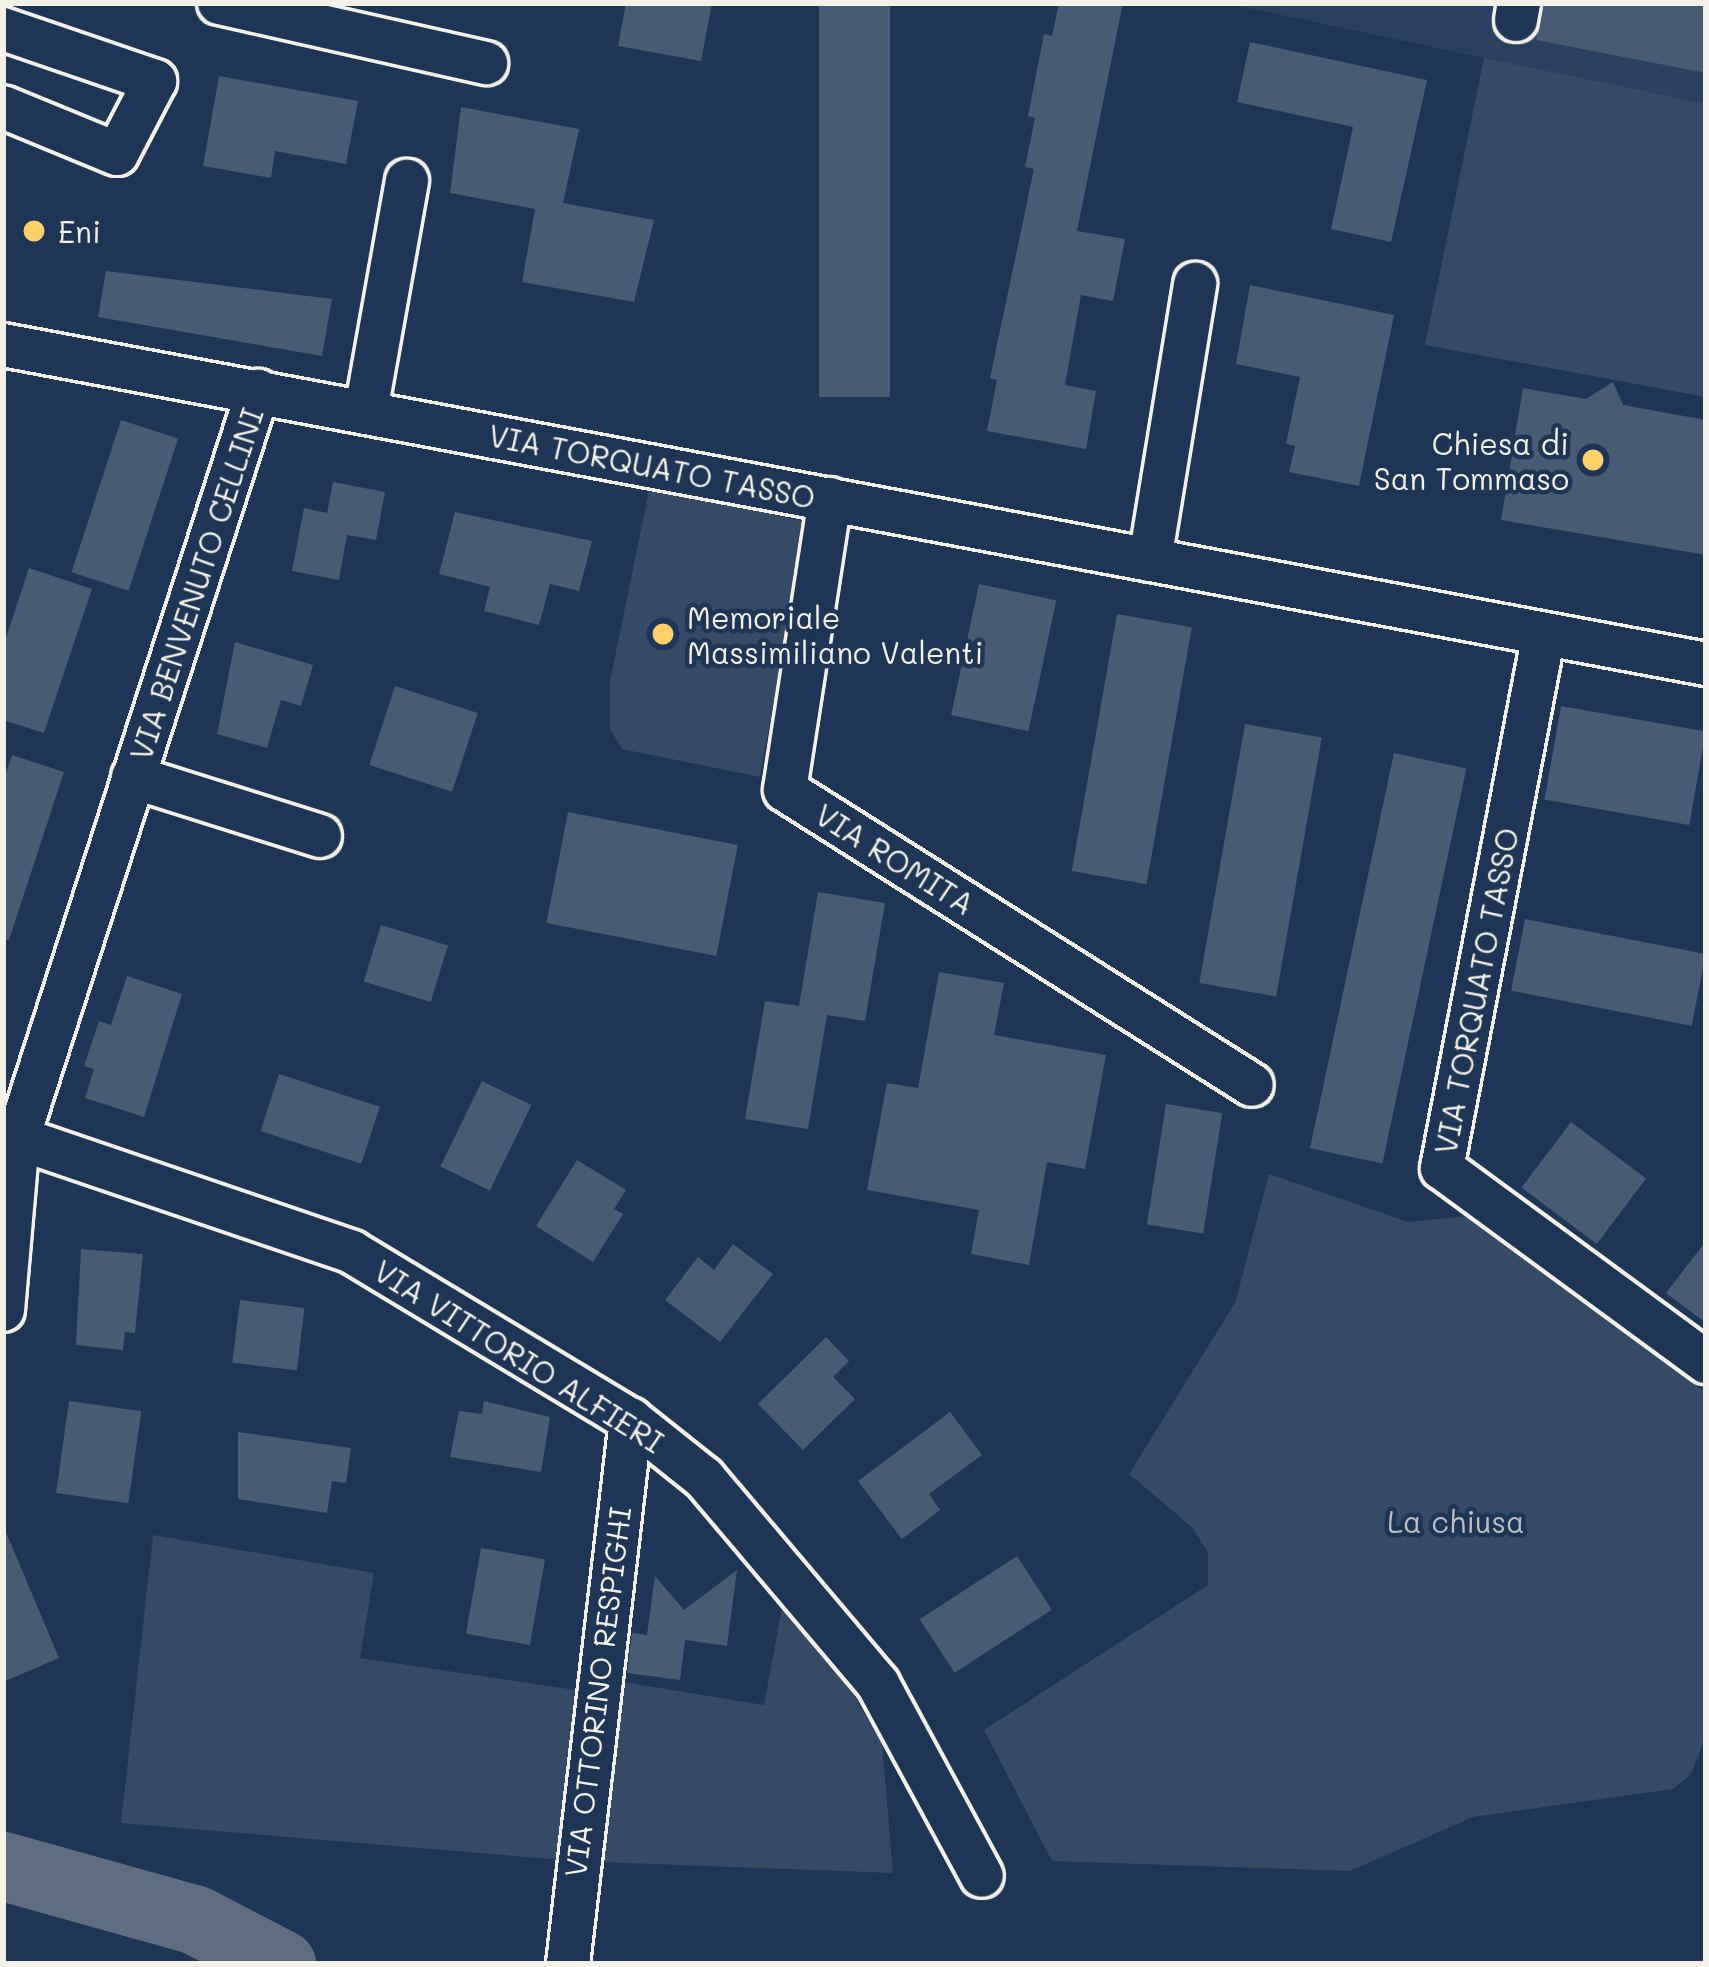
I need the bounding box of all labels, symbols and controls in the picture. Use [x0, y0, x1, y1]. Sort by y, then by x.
place label: Eni [58, 213, 101, 249]
marker: Eni [21, 218, 47, 244]
street label: VIA BENVENUTO CELLINI [122, 403, 270, 765]
street label: VIA TORQUATO TASSO [486, 417, 818, 515]
place label: Chiesa di San Tommaso [1374, 425, 1569, 496]
marker: Chiesa di San Tommaso [1580, 447, 1606, 473]
place label: Memoriale Massimiliano Valenti [687, 599, 984, 670]
marker: Memoriale Massimiliano Valenti [650, 621, 676, 647]
street label: VIA ROMITA [809, 796, 981, 922]
street label: VIA TORQUATO TASSO [1427, 825, 1525, 1157]
street label: VIA VITTORIO ALFIERI [368, 1252, 670, 1460]
park label: La chiusa [1387, 1503, 1525, 1539]
street label: VIA OTTORINO RESPIGHI [556, 1505, 638, 1879]

